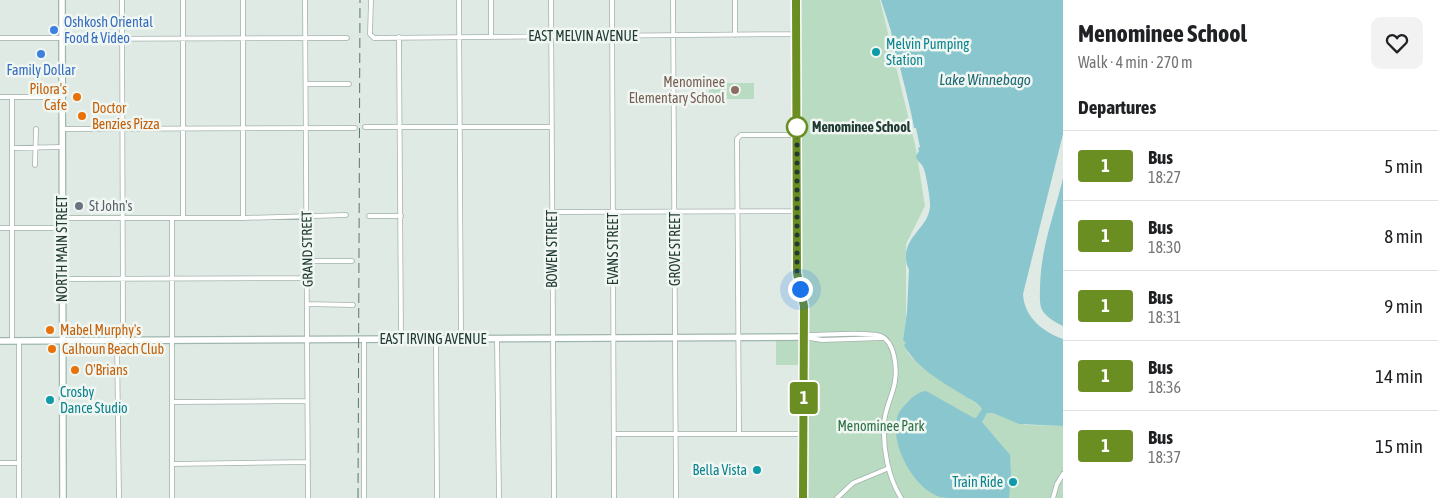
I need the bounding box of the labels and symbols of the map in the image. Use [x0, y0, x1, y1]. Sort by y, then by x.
place label: Oshkosh Oriental Food & Video [64, 14, 153, 46]
marker: Oshkosh Oriental Food & Video [48, 24, 60, 36]
street label: EAST MELVIN AVENUE [528, 28, 638, 44]
place label: Melvin Pumping Station [886, 36, 969, 68]
marker: Melvin Pumping Station [870, 46, 882, 58]
marker: Family Dollar [35, 48, 47, 60]
place label: Family Dollar [7, 62, 76, 78]
water label: Lake Winnebago [939, 71, 1031, 88]
place label: Menominee Elementary School [629, 74, 725, 106]
place label: Pilora's Cafe [29, 81, 67, 113]
marker: Menominee Elementary School [729, 84, 741, 96]
marker: Pilora's Cafe [71, 91, 83, 103]
place label: Doctor Benzies Pizza [92, 100, 160, 132]
marker: Doctor Benzies Pizza [76, 110, 88, 122]
marker: Menominee School [786, 116, 808, 138]
place label: Menominee School [812, 119, 911, 135]
street label: NORTH MAIN STREET [54, 196, 70, 302]
place label: St John's [89, 198, 132, 214]
marker: St John's [73, 200, 85, 212]
street label: BOWEN STREET [544, 210, 560, 288]
street label: GRAND STREET [298, 211, 316, 287]
street label: GROVE STREET [667, 212, 683, 286]
street label: EVANS STREET [605, 213, 621, 285]
your location [788, 277, 813, 302]
place label: Mabel Murphy's [60, 322, 141, 338]
marker: Mabel Murphy's [44, 324, 56, 336]
street label: EAST IRVING AVENUE [379, 331, 487, 347]
place label: Calhoun Beach Club [62, 341, 165, 357]
marker: Calhoun Beach Club [46, 343, 58, 355]
place label: O'Brians [85, 362, 128, 378]
marker: O'Brians [69, 364, 81, 376]
line badge: 1 [788, 382, 820, 414]
place label: Crosby Dance Studio [60, 384, 128, 416]
marker: Crosby Dance Studio [44, 394, 56, 406]
park label: Menominee Park [837, 418, 925, 434]
place label: Bella Vista [693, 462, 747, 478]
marker: Bella Vista [751, 464, 763, 476]
place label: Train Ride [952, 474, 1003, 490]
marker: Train Ride [1007, 476, 1019, 488]

